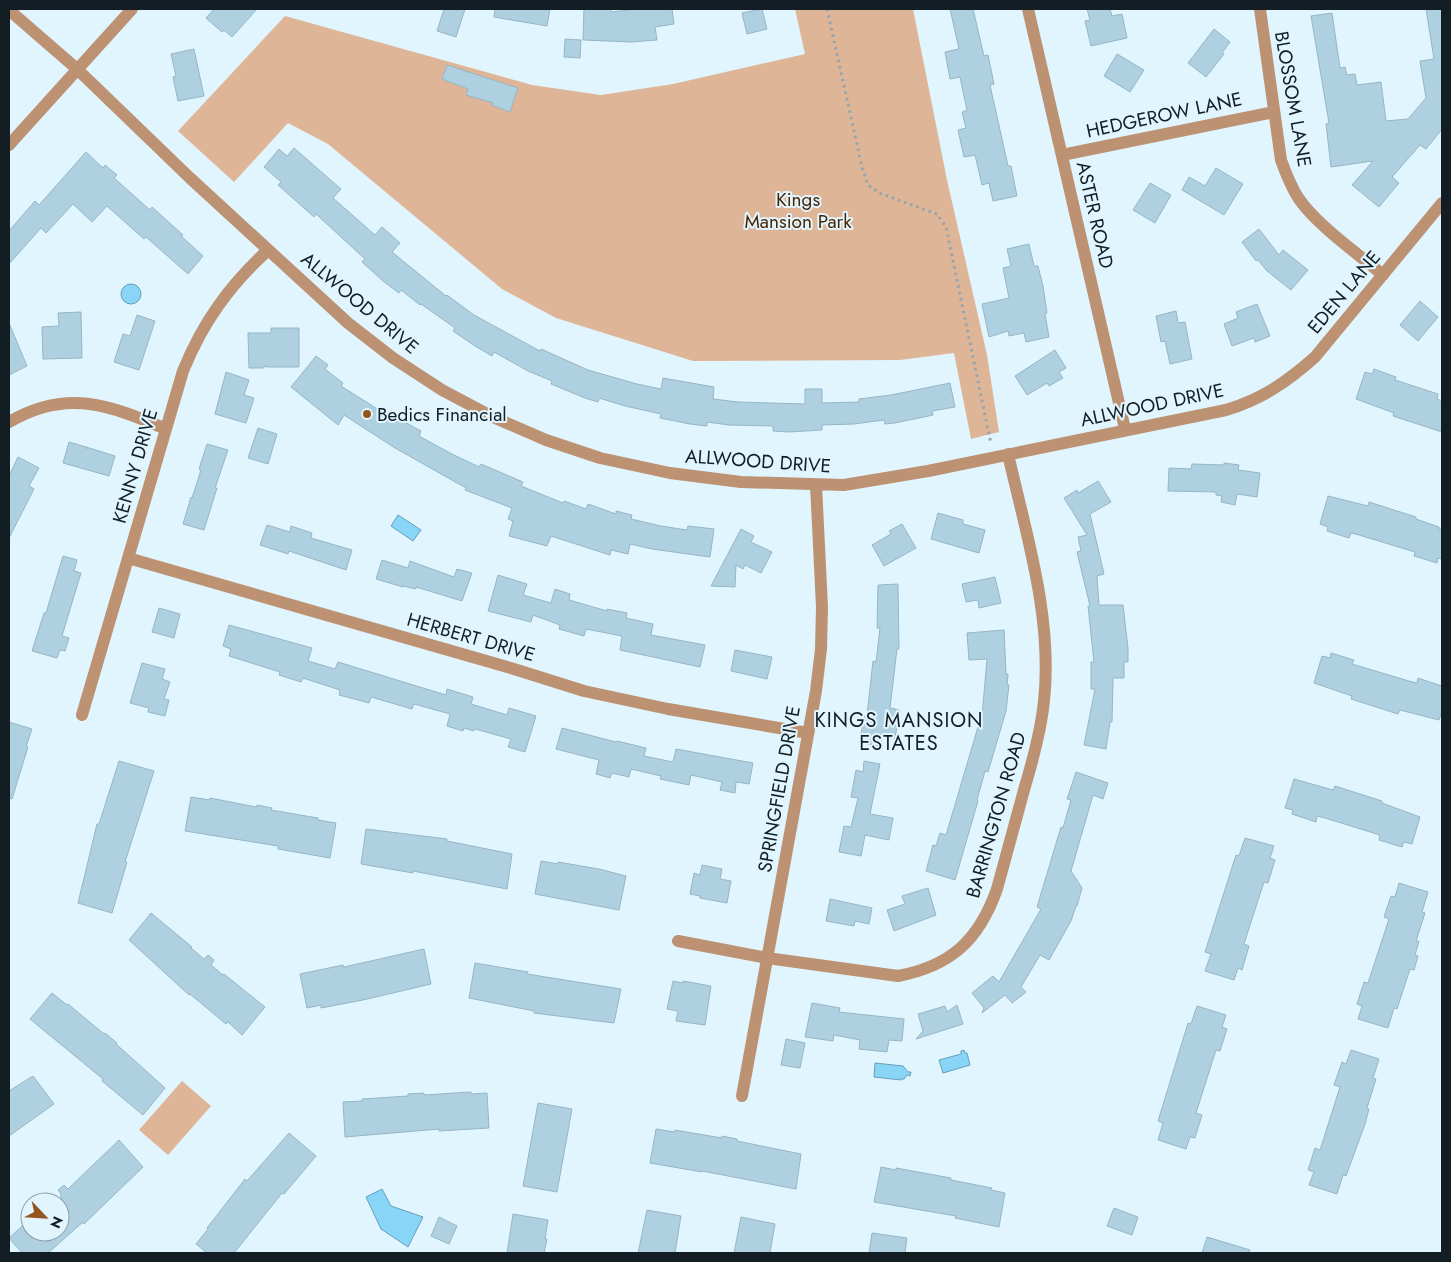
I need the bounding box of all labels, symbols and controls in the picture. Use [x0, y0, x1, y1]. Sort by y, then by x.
street label: BLOSSOM LANE [1268, 29, 1318, 169]
street label: HEDGEROW LANE [1084, 85, 1244, 145]
street label: ASTER ROAD [1070, 159, 1120, 271]
park label: Kings Mansion Park [744, 186, 852, 235]
street label: EDEN LANE [1301, 245, 1387, 339]
street label: ALLWOOD DRIVE [295, 246, 425, 360]
street label: ALLWOOD DRIVE [1078, 377, 1226, 433]
place label: Bedics Financial [377, 401, 507, 428]
street label: KENNY DRIVE [106, 405, 164, 527]
marker: Bedics Financial [361, 408, 373, 420]
street label: ALLWOOD DRIVE [684, 442, 832, 480]
street label: HERBERT DRIVE [404, 606, 538, 668]
street label: SPRINGFIELD DRIVE [751, 704, 807, 874]
district label: KINGS MANSION ESTATES [814, 706, 984, 758]
street label: BARRINGTON ROAD [959, 729, 1033, 901]
north arrow [20, 1192, 70, 1242]
text: N [45, 1213, 68, 1232]

